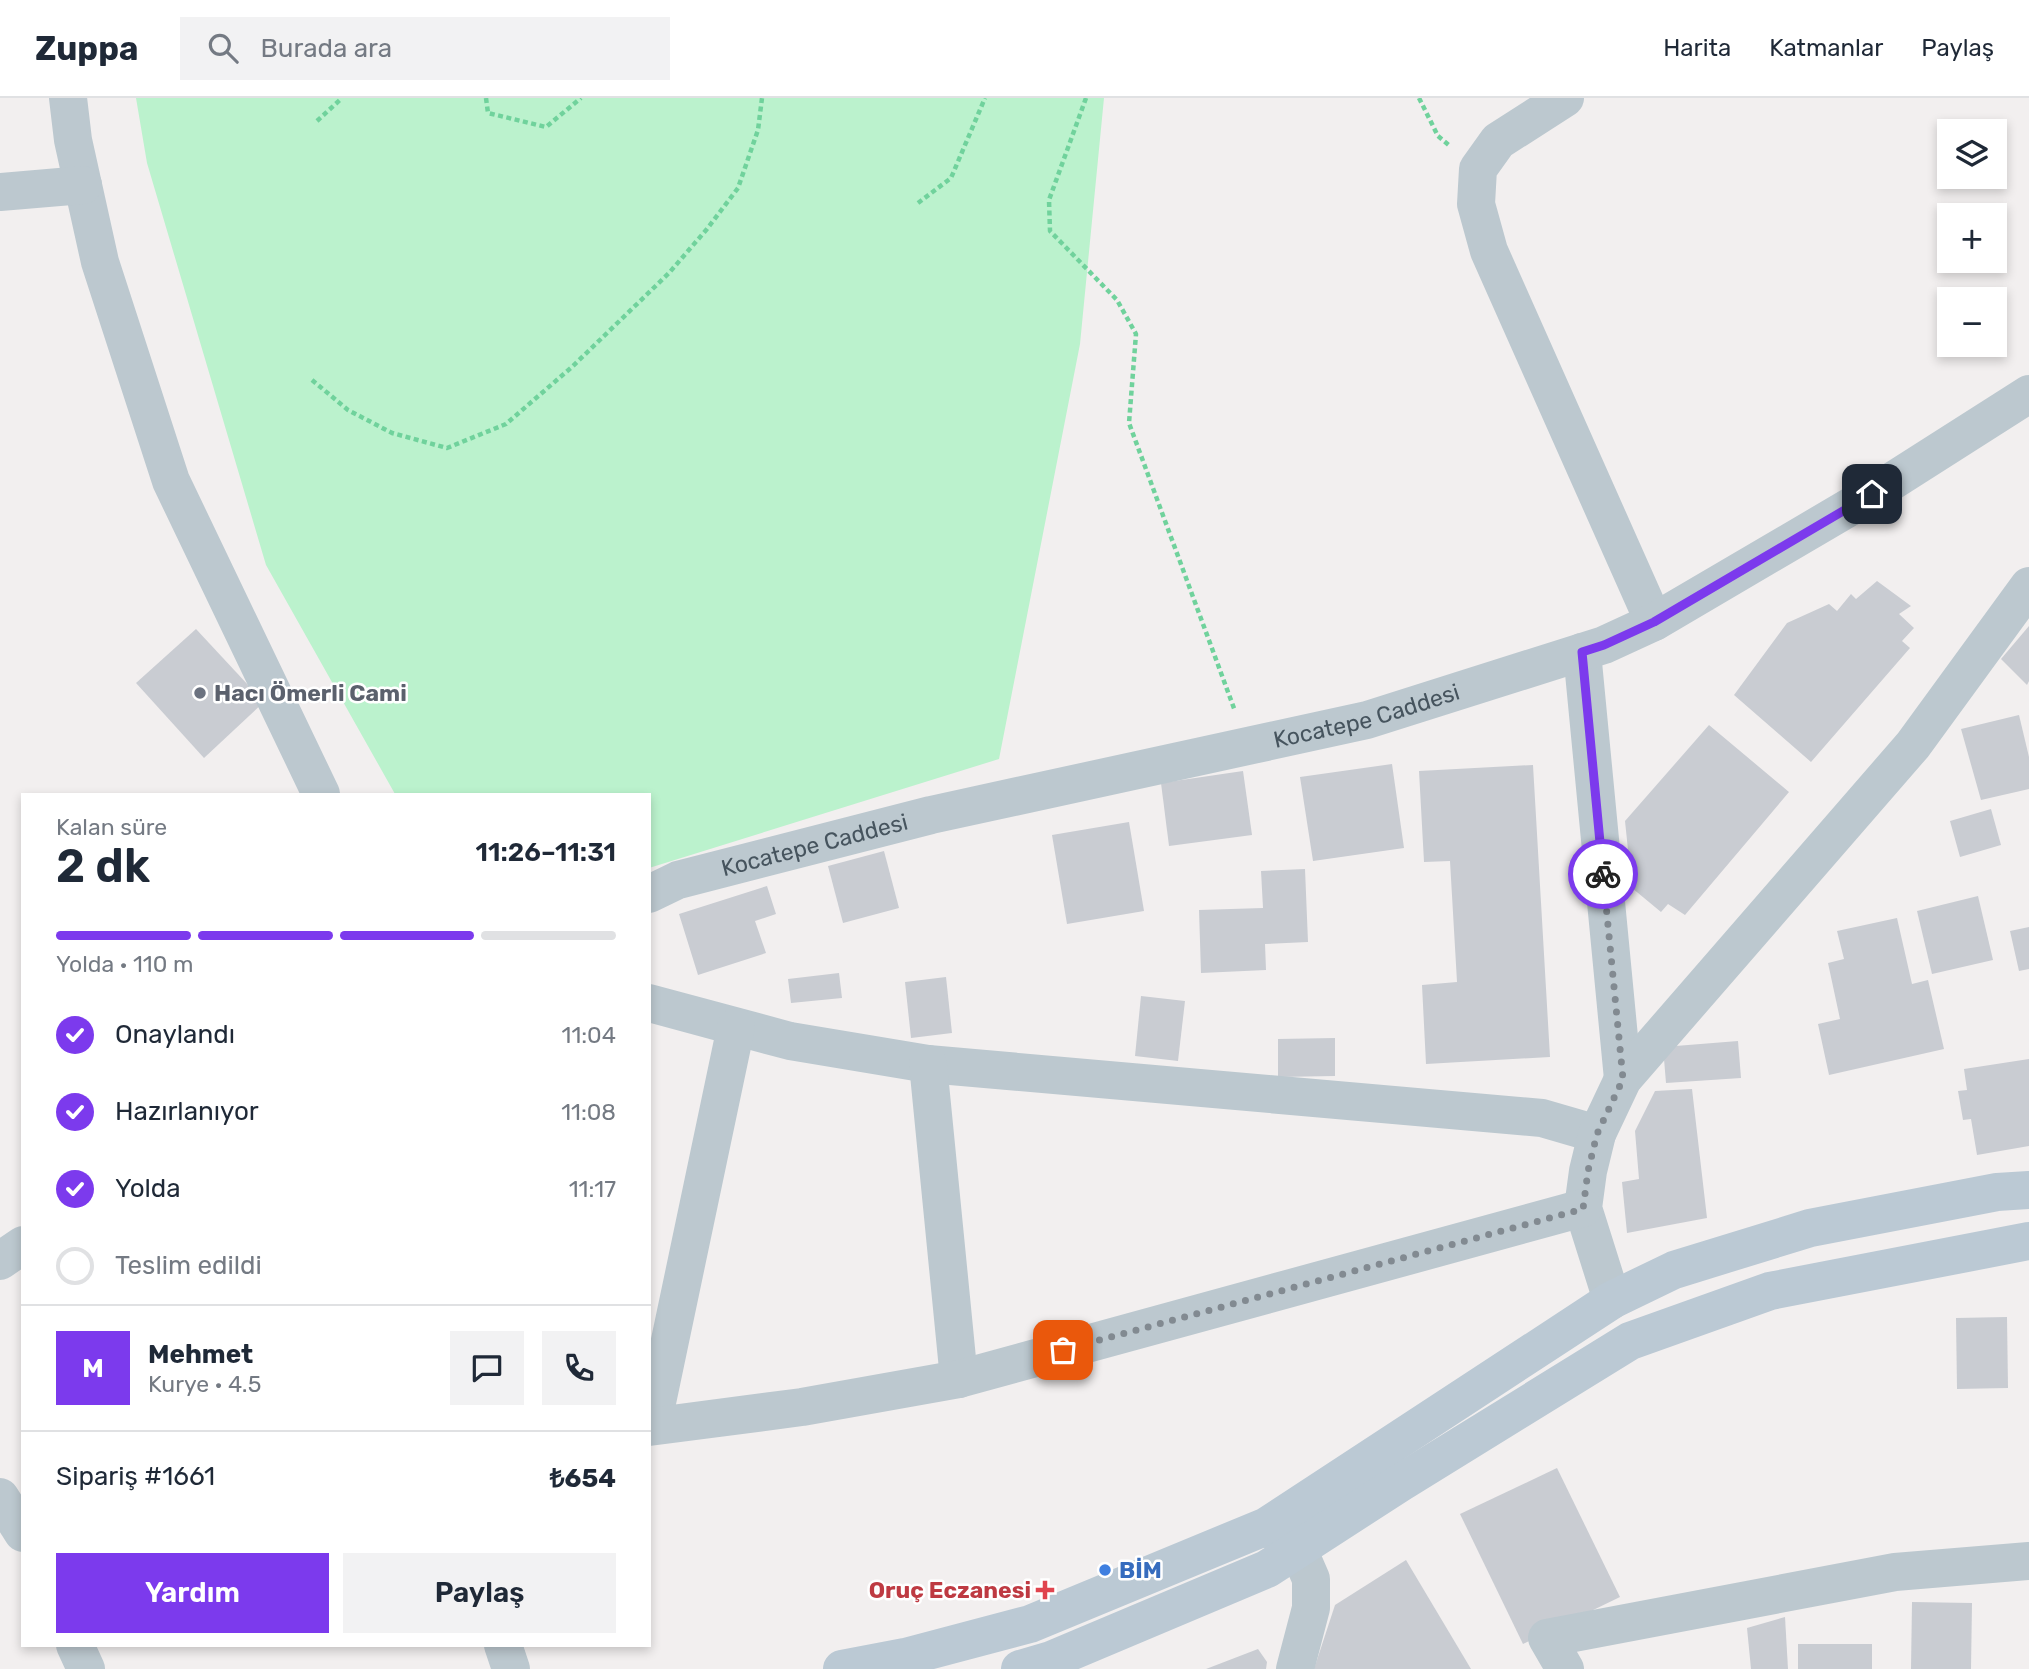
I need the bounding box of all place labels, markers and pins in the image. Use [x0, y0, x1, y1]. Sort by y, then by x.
pin [1842, 464, 1902, 524]
place label: Hacı Ömerli Cami [214, 679, 407, 707]
marker: Hacı Ömerli Cami [192, 685, 208, 701]
pin [1033, 1320, 1093, 1380]
place label: BİM [1119, 1556, 1162, 1584]
marker: BİM [1097, 1562, 1113, 1578]
place label: Oruç Eczanesi [869, 1576, 1031, 1604]
marker: Oruç Eczanesi [1037, 1582, 1053, 1598]

